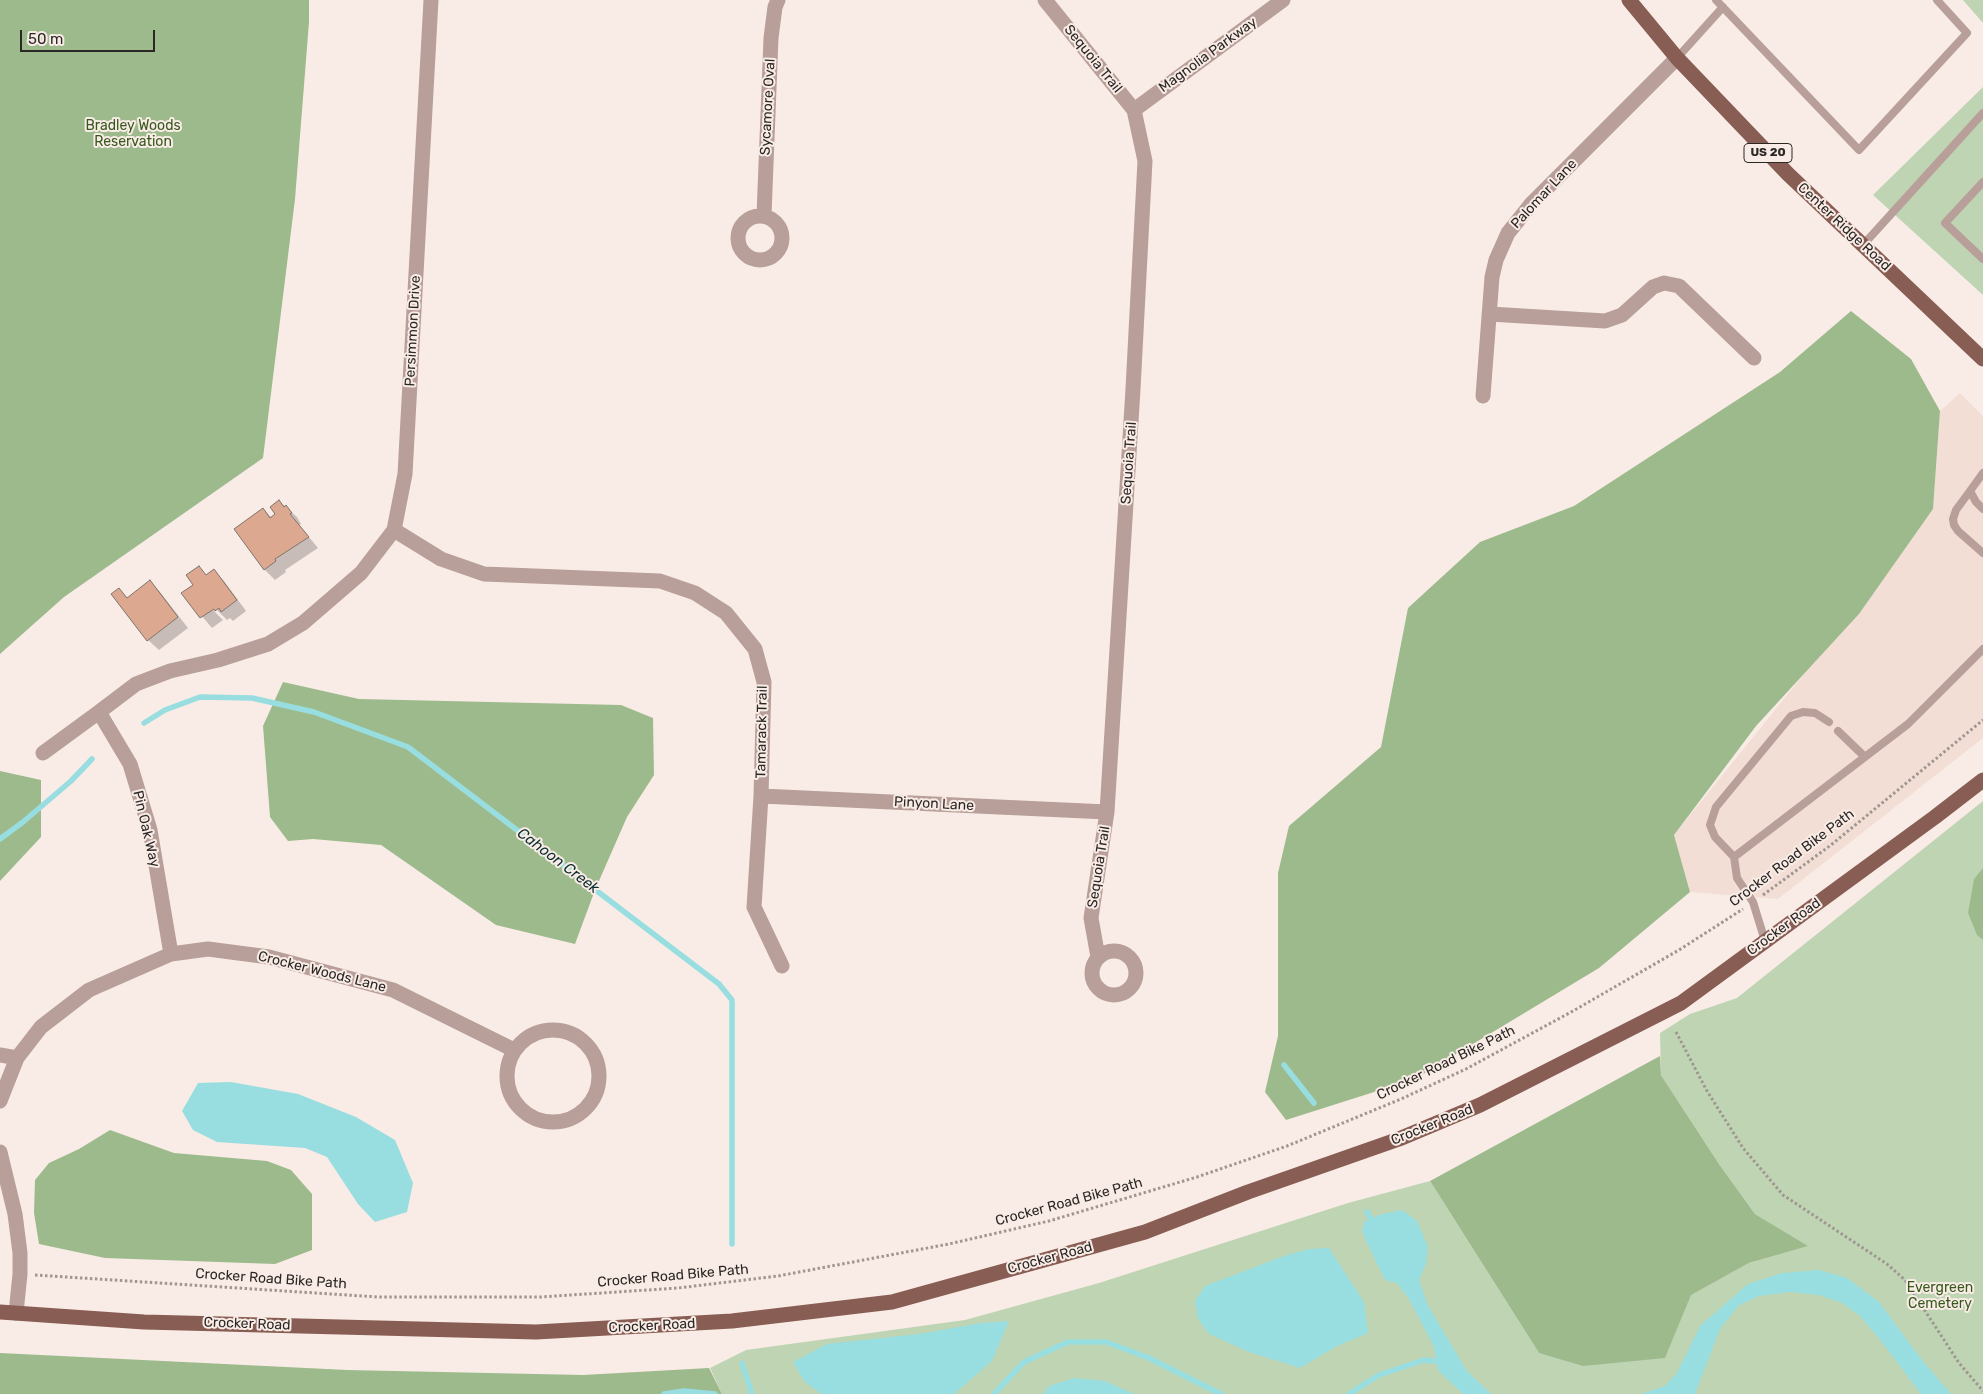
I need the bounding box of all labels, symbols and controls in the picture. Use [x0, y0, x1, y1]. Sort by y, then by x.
street label: Magnolia Parkway [1156, 14, 1260, 96]
scale bar [22, 20, 158, 52]
street label: Sequoia Trail [1060, 22, 1126, 96]
text: 50 m [28, 30, 63, 48]
street label: Sycamore Oval [757, 58, 779, 156]
park label: Bradley Woods Reservation [85, 118, 181, 150]
road number: US 20 [1744, 144, 1792, 162]
street label: Palomar Lane [1508, 156, 1580, 232]
street label: Center Ridge Road [1794, 179, 1894, 275]
street label: Persimmon Drive [402, 275, 424, 387]
street label: Sequoia Trail [1118, 421, 1140, 505]
street label: Tamarack Trail [753, 686, 771, 778]
street label: Pin Oak Way [129, 789, 163, 869]
street label: Pinyon Lane [894, 794, 974, 814]
street label: Crocker Road Bike Path [1726, 806, 1858, 910]
water label: Cahoon Creek [513, 824, 603, 898]
street label: Sequoia Trail [1084, 825, 1114, 909]
street label: Crocker Road [1744, 895, 1824, 959]
street label: Crocker Woods Lane [256, 948, 388, 996]
street label: Crocker Road Bike Path [1374, 1022, 1518, 1104]
street label: Crocker Road [1389, 1101, 1475, 1149]
street label: Crocker Road Bike Path [994, 1174, 1144, 1230]
street label: Crocker Road [1006, 1239, 1094, 1277]
street label: Crocker Road Bike Path [597, 1261, 749, 1291]
street label: Crocker Road Bike Path [195, 1265, 347, 1293]
park label: Evergreen Cemetery [1907, 1280, 1973, 1312]
street label: Crocker Road [203, 1314, 291, 1334]
street label: Crocker Road [608, 1315, 696, 1337]

